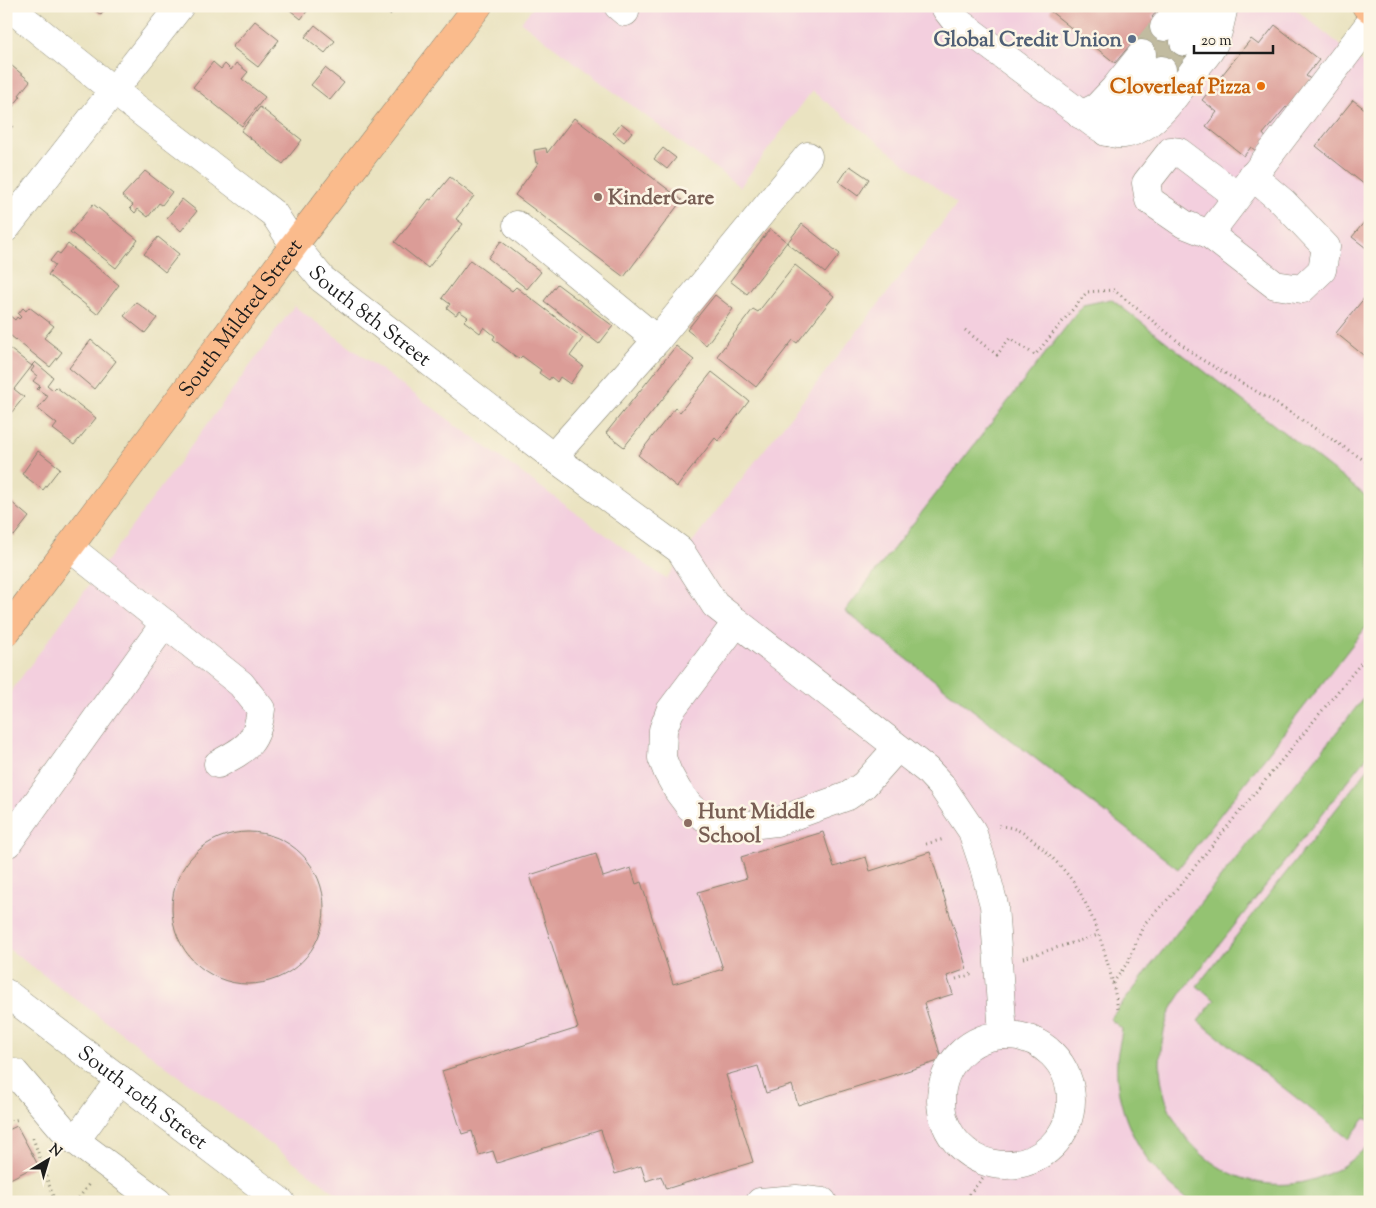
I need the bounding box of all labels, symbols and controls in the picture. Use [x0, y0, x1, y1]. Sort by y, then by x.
scale bar [1194, 22, 1272, 54]
place label: Global Credit Union [933, 26, 1123, 56]
text: 20 m [1201, 31, 1232, 52]
marker: Global Credit Union [1126, 33, 1138, 45]
place label: Cloverleaf Pizza [1110, 73, 1251, 103]
marker: Cloverleaf Pizza [1255, 80, 1267, 92]
place label: KinderCare [608, 184, 715, 214]
marker: KinderCare [592, 191, 604, 203]
street label: South Mildred Street [173, 233, 311, 404]
street label: South 8th Street [300, 260, 437, 375]
place label: Hunt Middle School [698, 798, 815, 852]
marker: Hunt Middle School [682, 817, 694, 829]
street label: South 10th Street [70, 1039, 213, 1158]
north arrow [22, 1136, 72, 1186]
text: N [44, 1140, 65, 1163]

